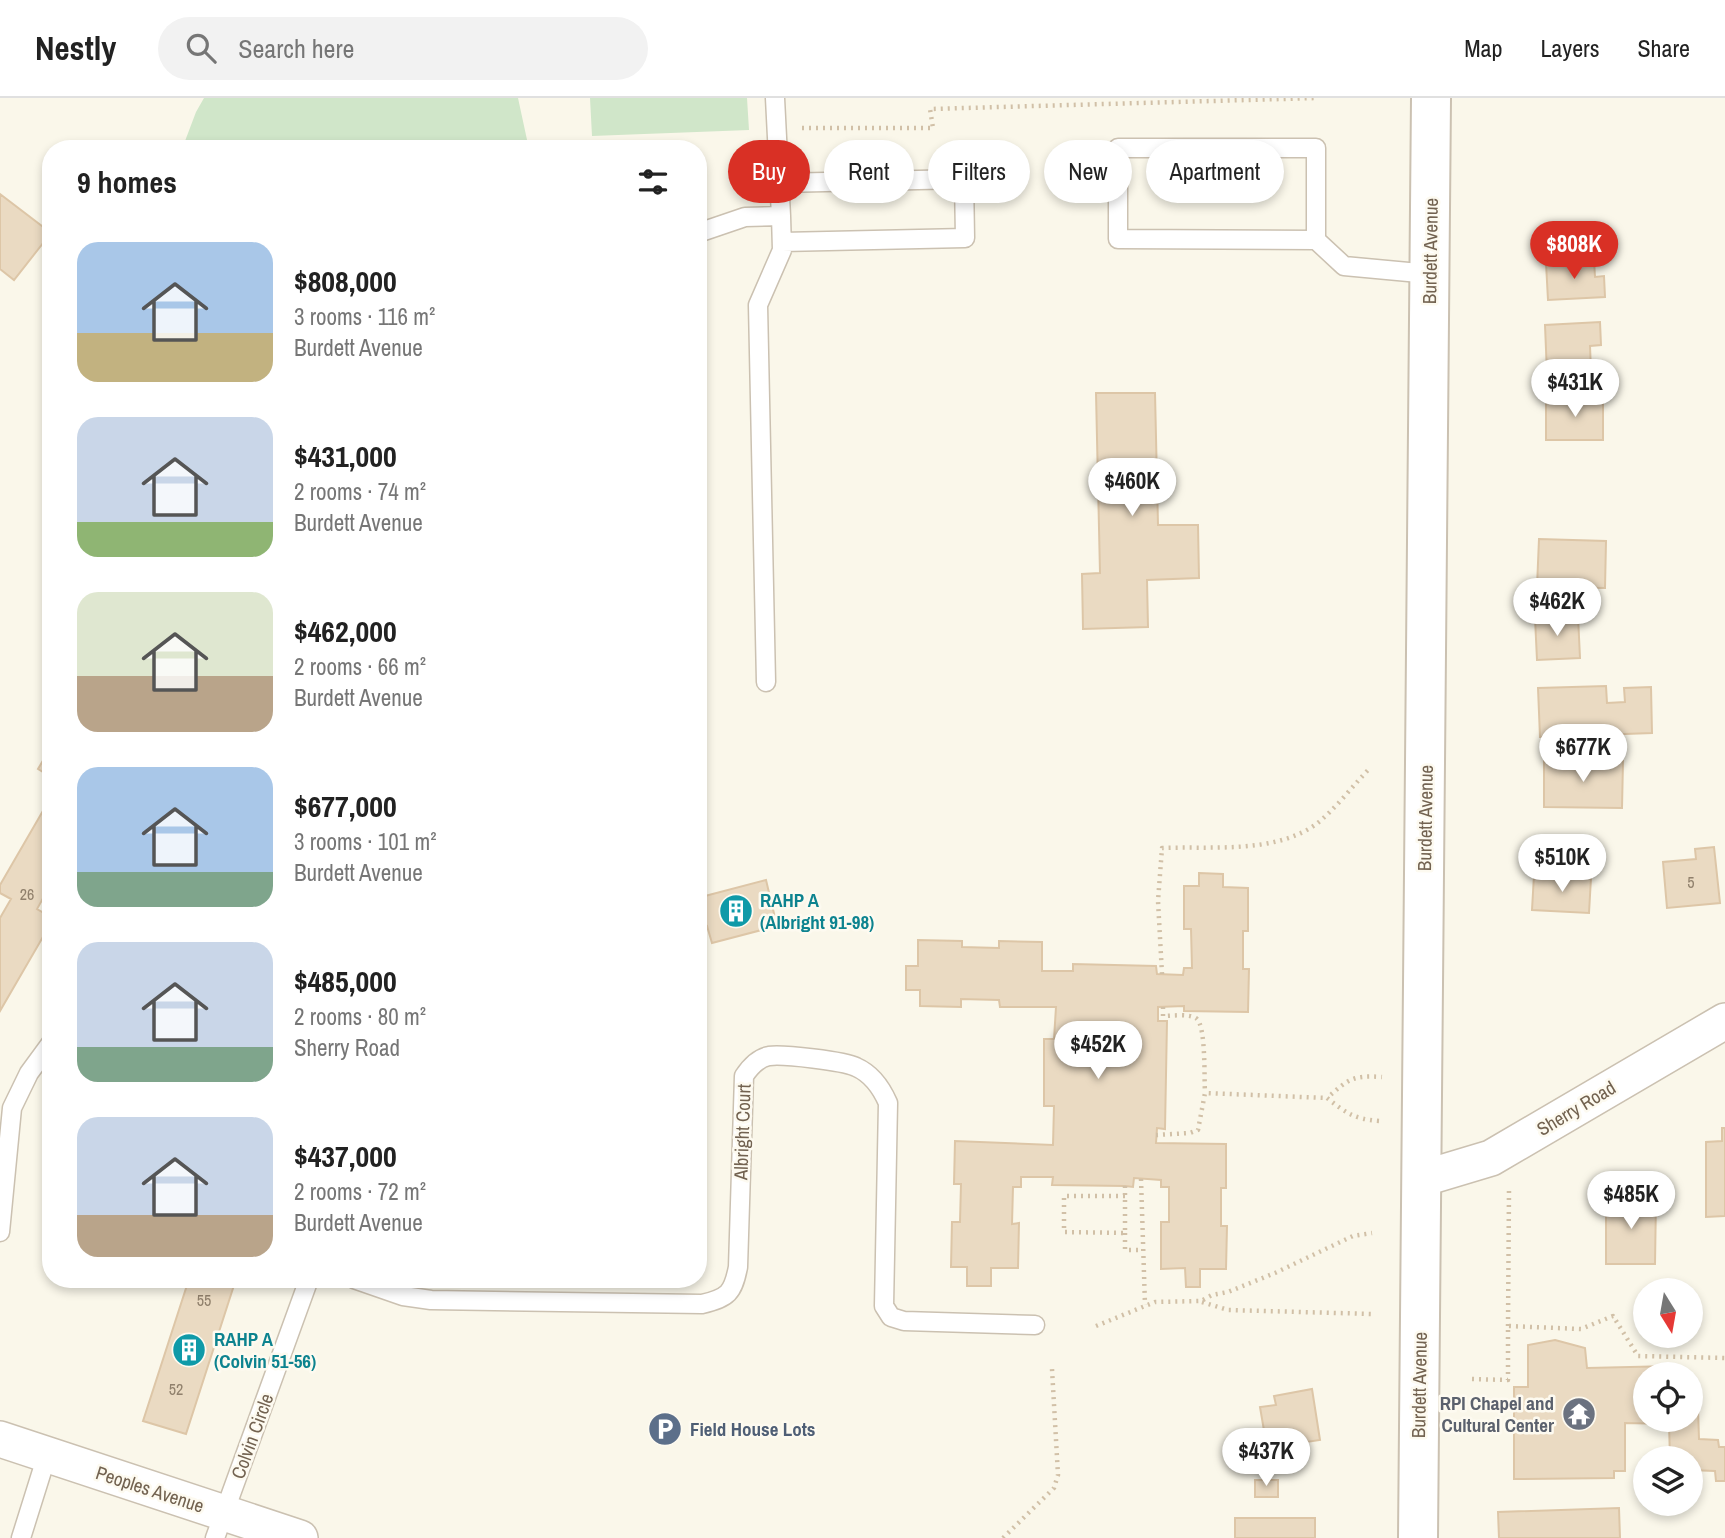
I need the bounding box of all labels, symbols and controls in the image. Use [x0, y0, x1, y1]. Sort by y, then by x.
search box [158, 17, 648, 80]
text: Nestly [35, 26, 116, 70]
icon: search [182, 29, 220, 67]
text: Search here [238, 31, 354, 66]
text: Map [1464, 32, 1502, 64]
text: Layers [1540, 32, 1599, 64]
text: Share [1637, 32, 1690, 64]
chip: Buy [728, 140, 810, 203]
chip: Rent [824, 140, 914, 203]
chip: Filters [928, 140, 1030, 203]
chip: New [1044, 140, 1132, 203]
chip: Apartment [1146, 140, 1284, 203]
text: 9 homes [77, 162, 177, 202]
icon: filters [634, 163, 672, 201]
street label: Burdett Avenue [1416, 198, 1444, 304]
pin: $808K [1525, 222, 1623, 281]
text: $808K [1546, 228, 1602, 259]
text: $808,000 [294, 261, 397, 301]
icon: home [133, 270, 217, 354]
text: 3 rooms · 116 m² [294, 301, 435, 332]
text: Burdett Avenue [294, 332, 423, 363]
pin: $431K [1526, 360, 1624, 419]
text: $431K [1547, 366, 1603, 397]
text: $431,000 [294, 436, 397, 476]
icon: home [133, 445, 217, 529]
pin: $460K [1083, 458, 1181, 518]
text: $460K [1104, 465, 1160, 496]
text: 2 rooms · 74 m² [294, 476, 426, 507]
text: Burdett Avenue [294, 507, 423, 538]
pin: $462K [1508, 578, 1606, 638]
text: $462K [1529, 585, 1585, 616]
text: $462,000 [294, 611, 397, 651]
icon: home [133, 620, 217, 704]
text: 2 rooms · 66 m² [294, 651, 426, 682]
text: Burdett Avenue [294, 682, 423, 713]
pin: $677K [1534, 724, 1632, 784]
text: $677K [1555, 731, 1611, 762]
street label: Burdett Avenue [1411, 765, 1439, 871]
text: $677,000 [294, 786, 397, 826]
icon: home [133, 795, 217, 879]
text: 3 rooms · 101 m² [294, 826, 437, 857]
pin: $510K [1513, 834, 1611, 894]
text: $510K [1534, 841, 1590, 872]
text: Burdett Avenue [294, 857, 423, 888]
house number: 5 [1687, 871, 1695, 893]
house number: 26 [20, 883, 34, 905]
place label: RAHP A (Albright 91-98) [760, 887, 874, 935]
building icon: RAHP A (Albright 91-98) [717, 892, 755, 930]
text: $485,000 [294, 961, 397, 1001]
icon: home [133, 970, 217, 1054]
text: 2 rooms · 80 m² [294, 1001, 426, 1032]
pin: $452K [1049, 1021, 1147, 1081]
text: $452K [1070, 1028, 1126, 1059]
text: Sherry Road [294, 1032, 400, 1063]
street label: Sherry Road [1532, 1074, 1620, 1142]
street label: Albright Court [727, 1083, 757, 1181]
text: $437,000 [294, 1136, 397, 1176]
icon: home [133, 1145, 217, 1229]
pin: $485K [1582, 1172, 1680, 1231]
text: 2 rooms · 72 m² [294, 1176, 426, 1207]
text: $485K [1603, 1178, 1659, 1209]
text: Burdett Avenue [294, 1207, 423, 1238]
north arrow [1633, 1278, 1703, 1348]
map controls [1633, 1278, 1703, 1516]
house number: 55 [197, 1289, 211, 1311]
place label: RAHP A (Colvin 51-56) [214, 1326, 316, 1374]
building icon: RAHP A (Colvin 51-56) [170, 1331, 208, 1369]
street label: Burdett Avenue [1405, 1332, 1433, 1438]
button: locate [1633, 1362, 1703, 1432]
house number: 52 [169, 1378, 183, 1400]
street label: Colvin Circle [225, 1390, 279, 1482]
place label: RPI Chapel and Cultural Center [1440, 1390, 1554, 1438]
temple icon: RPI Chapel and Cultural Center [1560, 1395, 1598, 1433]
parking icon: Field House Lots [646, 1410, 684, 1448]
place label: Field House Lots [690, 1416, 816, 1442]
pin: $437K [1217, 1428, 1315, 1488]
text: $437K [1238, 1435, 1294, 1466]
button: layers [1633, 1446, 1703, 1516]
street label: Peoples Avenue [93, 1459, 207, 1519]

